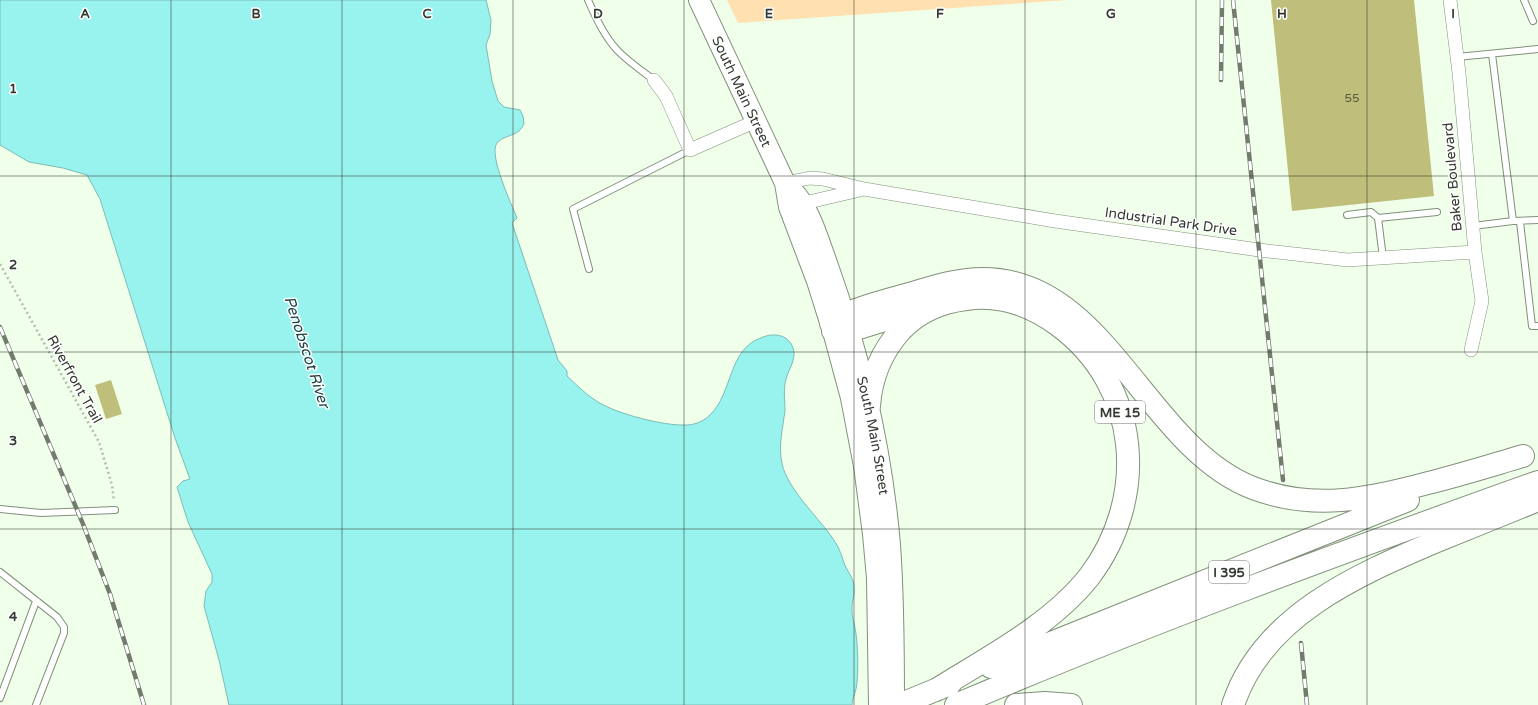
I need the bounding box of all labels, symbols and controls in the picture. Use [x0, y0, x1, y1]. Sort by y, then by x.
text: A [80, 6, 90, 22]
text: B [251, 6, 261, 22]
text: C [422, 6, 432, 22]
text: D [593, 6, 603, 22]
text: E [765, 6, 773, 22]
text: F [936, 6, 944, 22]
text: G [1106, 6, 1116, 22]
text: H [1277, 6, 1287, 22]
text: I [1451, 6, 1455, 22]
street label: South Main Street [708, 34, 775, 150]
text: 1 [9, 81, 17, 97]
house number: 55 [1344, 91, 1360, 105]
street label: Baker Boulevard [1439, 122, 1466, 232]
street label: Industrial Park Drive [1104, 204, 1238, 239]
text: 2 [9, 257, 17, 273]
water label: Penobscot River [280, 294, 334, 412]
street label: Riverfront Trail [43, 332, 106, 426]
street label: South Main Street [853, 375, 892, 497]
road number: ME 15 [1095, 401, 1145, 423]
text: 3 [9, 433, 17, 449]
road number: I 395 [1209, 561, 1249, 583]
text: 4 [9, 609, 18, 625]

